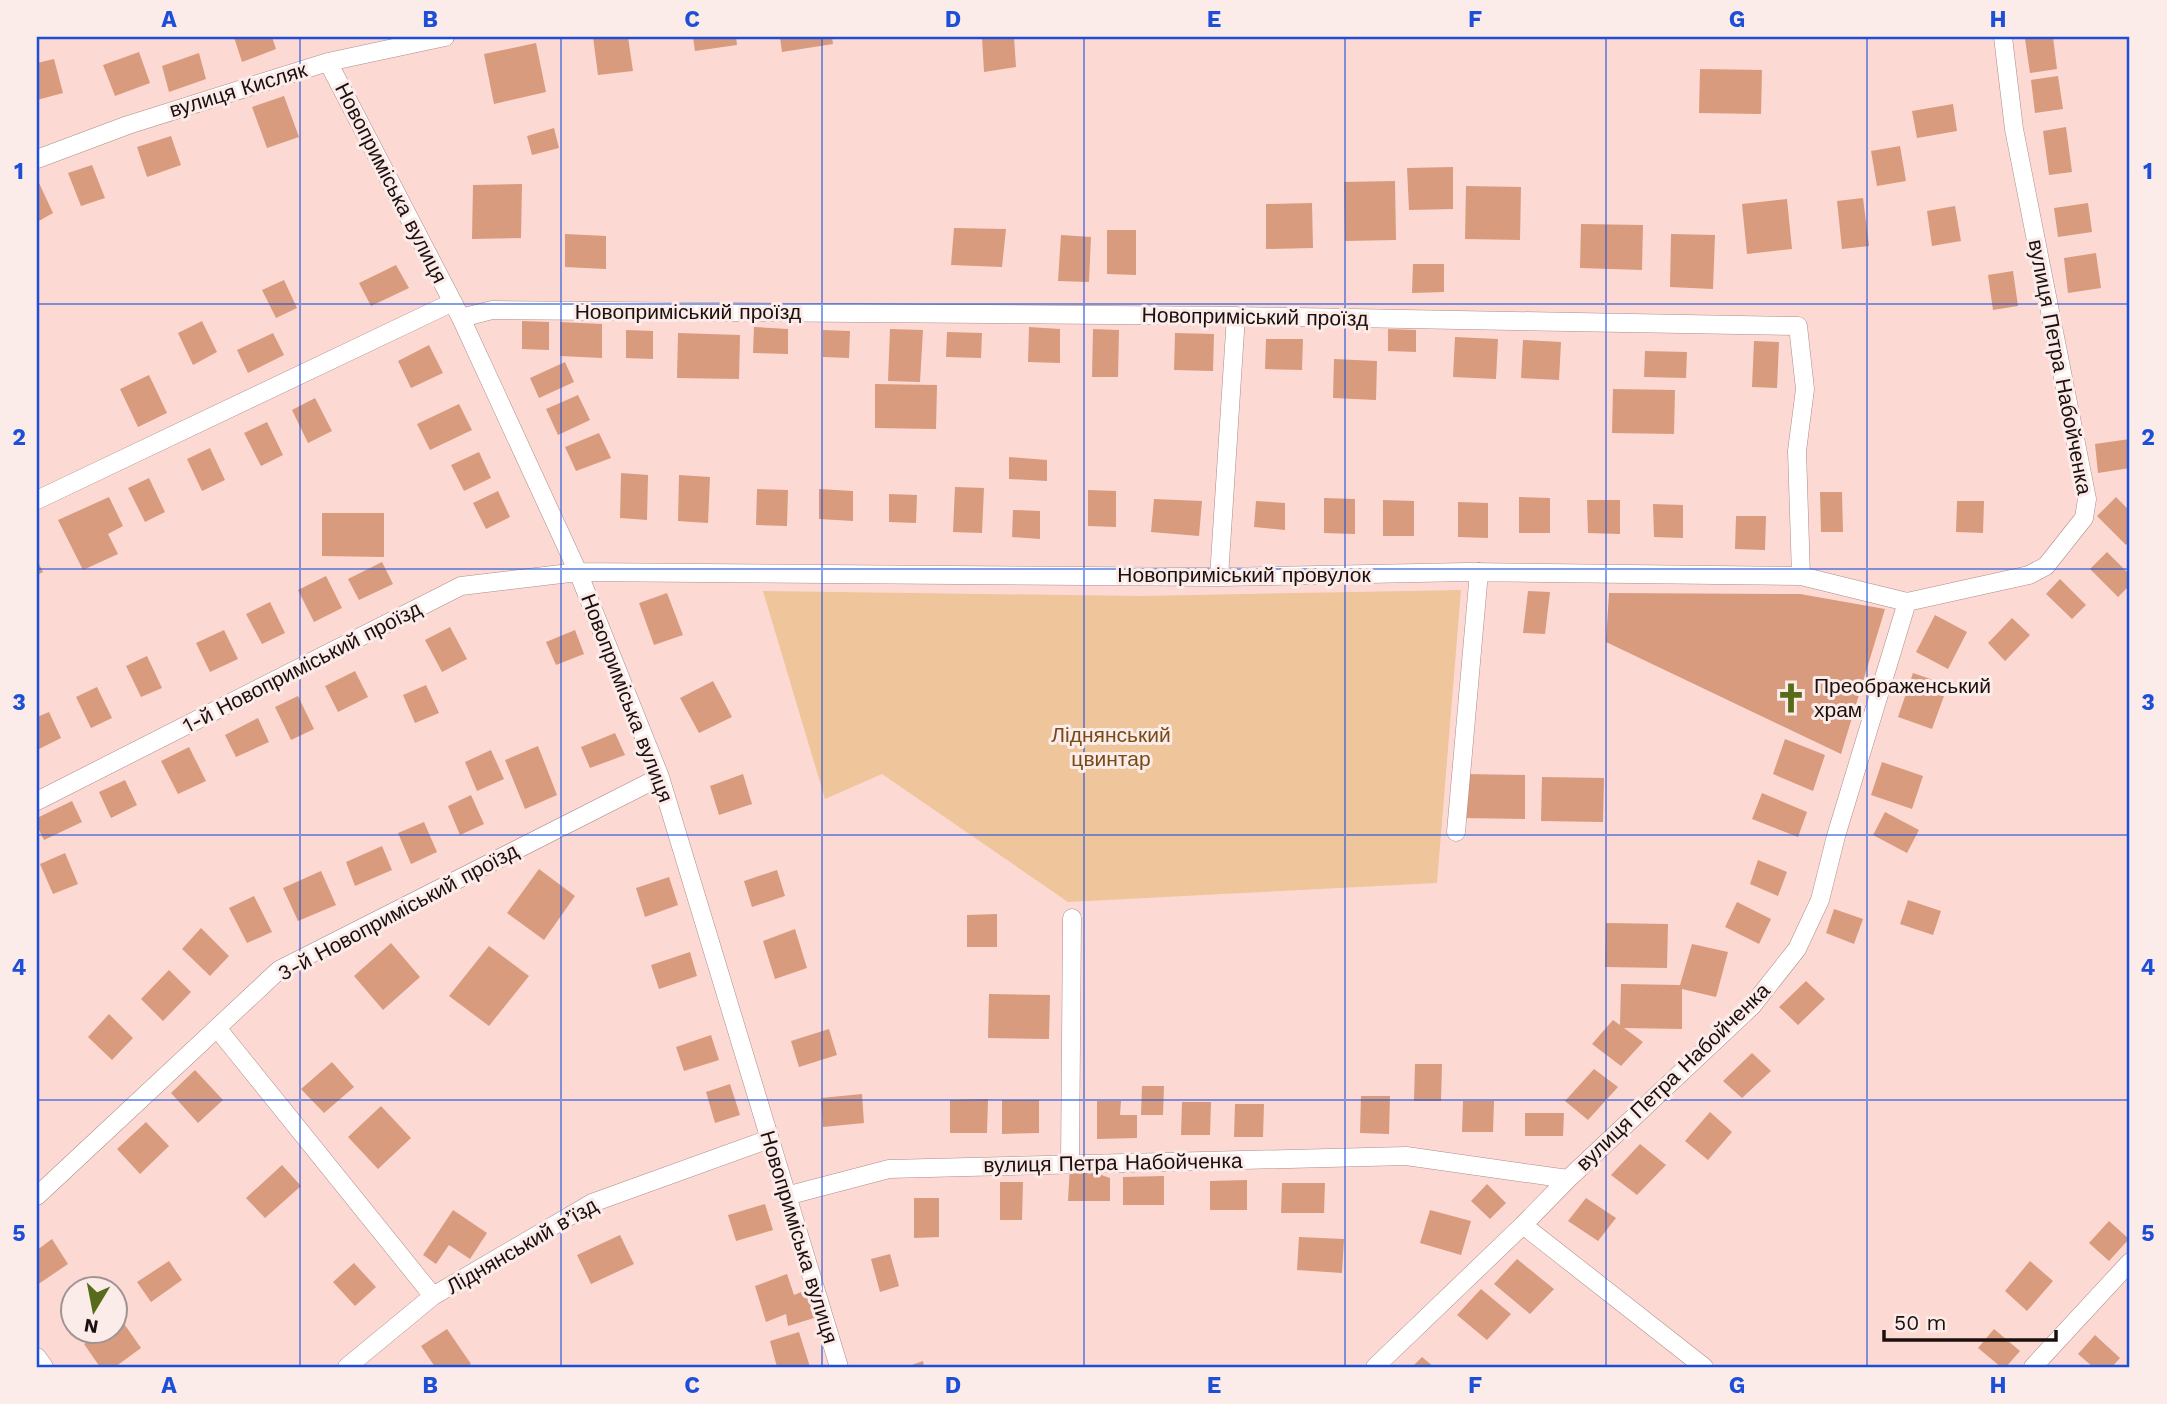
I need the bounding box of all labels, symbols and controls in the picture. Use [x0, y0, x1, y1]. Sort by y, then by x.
text: A [161, 6, 177, 33]
text: B [422, 6, 438, 33]
text: C [684, 6, 700, 33]
text: D [945, 6, 961, 33]
text: E [1207, 6, 1221, 33]
text: F [1468, 6, 1482, 33]
text: G [1729, 6, 1745, 33]
text: H [1989, 6, 2007, 33]
street label: вулиця Кисляк [166, 56, 310, 122]
street label: Новоприміська вулиця [330, 78, 453, 287]
text: 1 [14, 158, 24, 185]
text: 1 [2143, 158, 2153, 185]
street label: вулиця Петра Набойченка [2023, 237, 2098, 497]
street label: Новоприміський проїзд [575, 299, 801, 324]
street label: Новоприміський проїзд [1142, 302, 1368, 331]
text: 2 [12, 424, 26, 451]
text: 2 [2141, 424, 2155, 451]
street label: Новоприміський провулок [1117, 562, 1372, 587]
street label: Новоприміська вулиця [576, 590, 679, 806]
street label: 1-й Новоприміський проїзд [178, 595, 425, 738]
place label: Преображенський храм [1814, 673, 1991, 722]
church icon: Преображенський храм [1774, 681, 1808, 715]
text: 3 [12, 689, 26, 716]
text: 3 [2141, 689, 2155, 716]
park label: Ліднянський цвинтар [1051, 722, 1171, 771]
street label: 3-й Новоприміський проїзд [273, 838, 522, 986]
text: 4 [12, 954, 27, 981]
text: 4 [2141, 954, 2156, 981]
street label: вулиця Петра Набойченка [1571, 977, 1775, 1176]
street label: Новоприміська вулиця [755, 1127, 844, 1346]
street label: вулиця Петра Набойченка [983, 1148, 1243, 1177]
street label: Ліднянський в’їзд [442, 1192, 602, 1299]
text: 5 [12, 1220, 26, 1247]
text: 5 [2141, 1220, 2155, 1247]
north arrow [60, 1274, 130, 1344]
scale bar [1884, 1299, 2055, 1343]
text: 50 m [1894, 1310, 1946, 1335]
text: N [82, 1314, 100, 1339]
text: A [161, 1372, 177, 1399]
text: B [422, 1372, 438, 1399]
text: C [684, 1372, 700, 1399]
text: D [945, 1372, 961, 1399]
text: E [1207, 1372, 1221, 1399]
text: F [1468, 1372, 1482, 1399]
text: G [1729, 1372, 1745, 1399]
text: H [1989, 1372, 2007, 1399]

